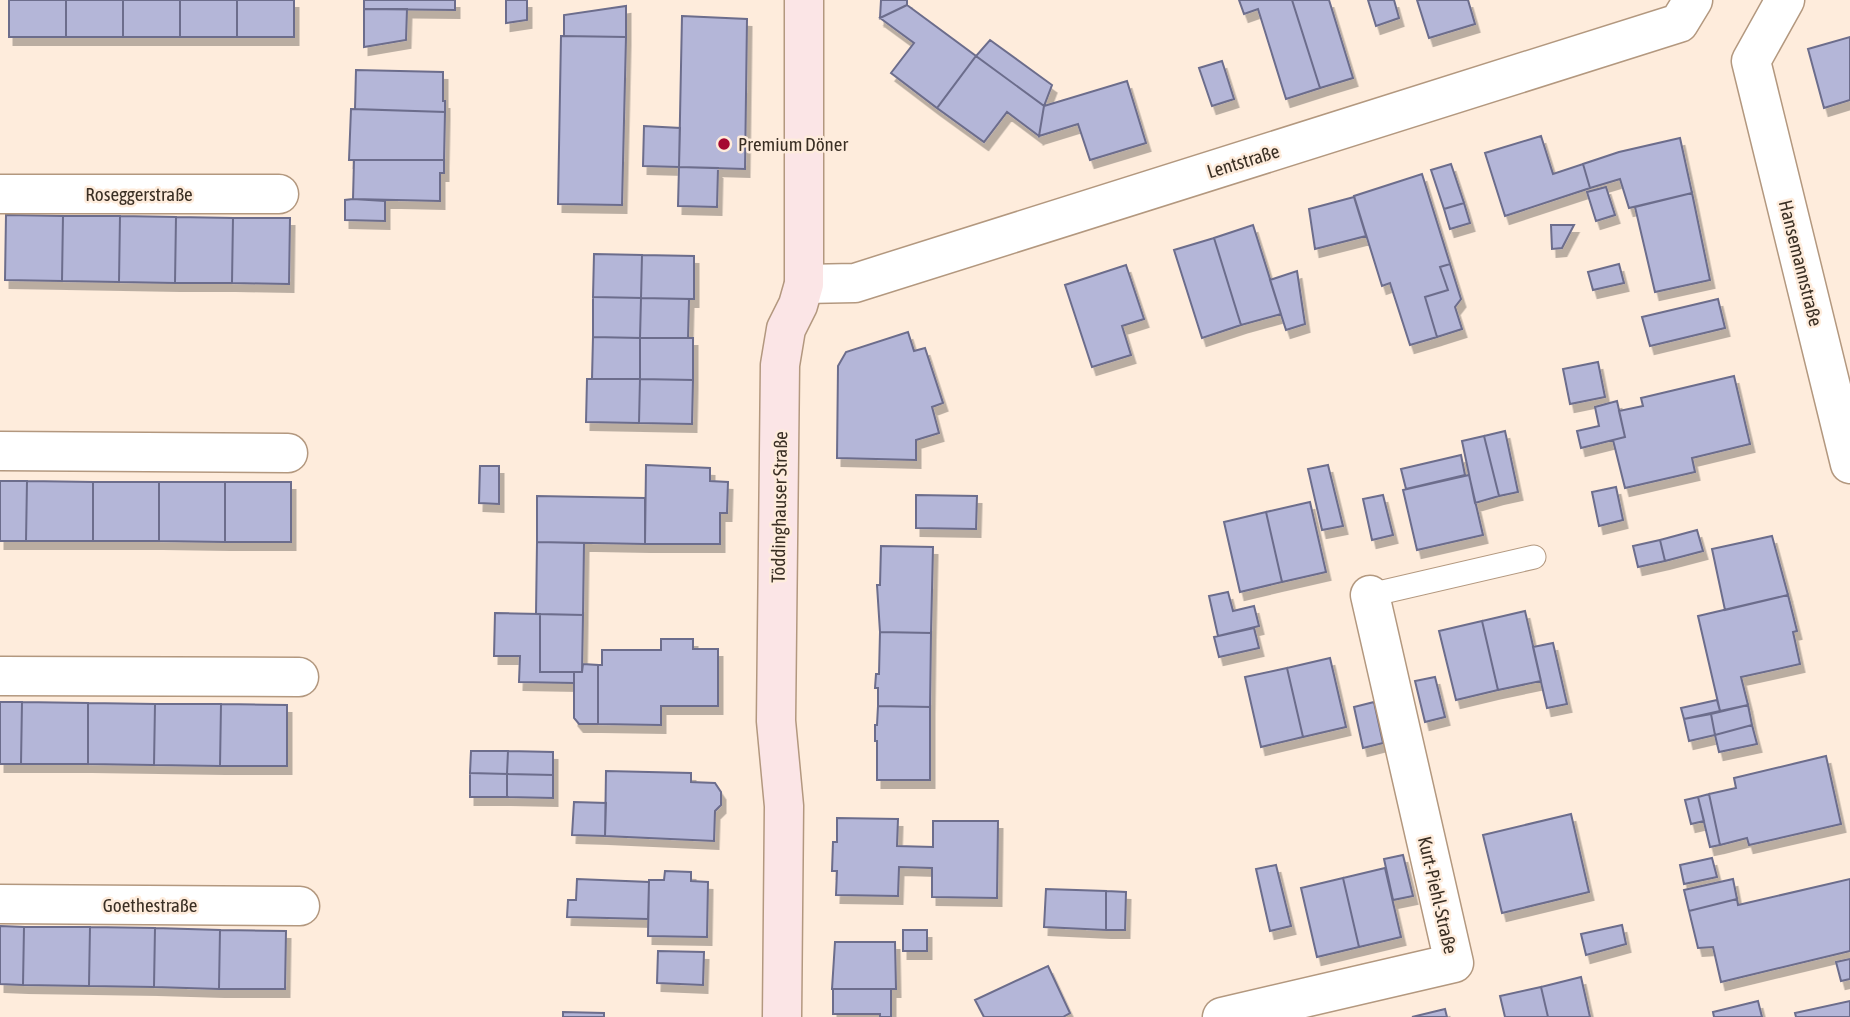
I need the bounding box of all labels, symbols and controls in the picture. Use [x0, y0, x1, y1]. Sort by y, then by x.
place label: Premium Döner [738, 133, 848, 155]
marker: Premium Döner [716, 136, 732, 152]
street label: Lentstraße [1204, 140, 1282, 182]
street label: Roseggerstraße [85, 183, 193, 205]
street label: Hansemannstraße [1775, 198, 1827, 328]
street label: Töddinghauser Straße [767, 431, 791, 583]
street label: Kurt-Piehl-Straße [1414, 834, 1462, 956]
street label: Goethestraße [103, 894, 197, 916]

